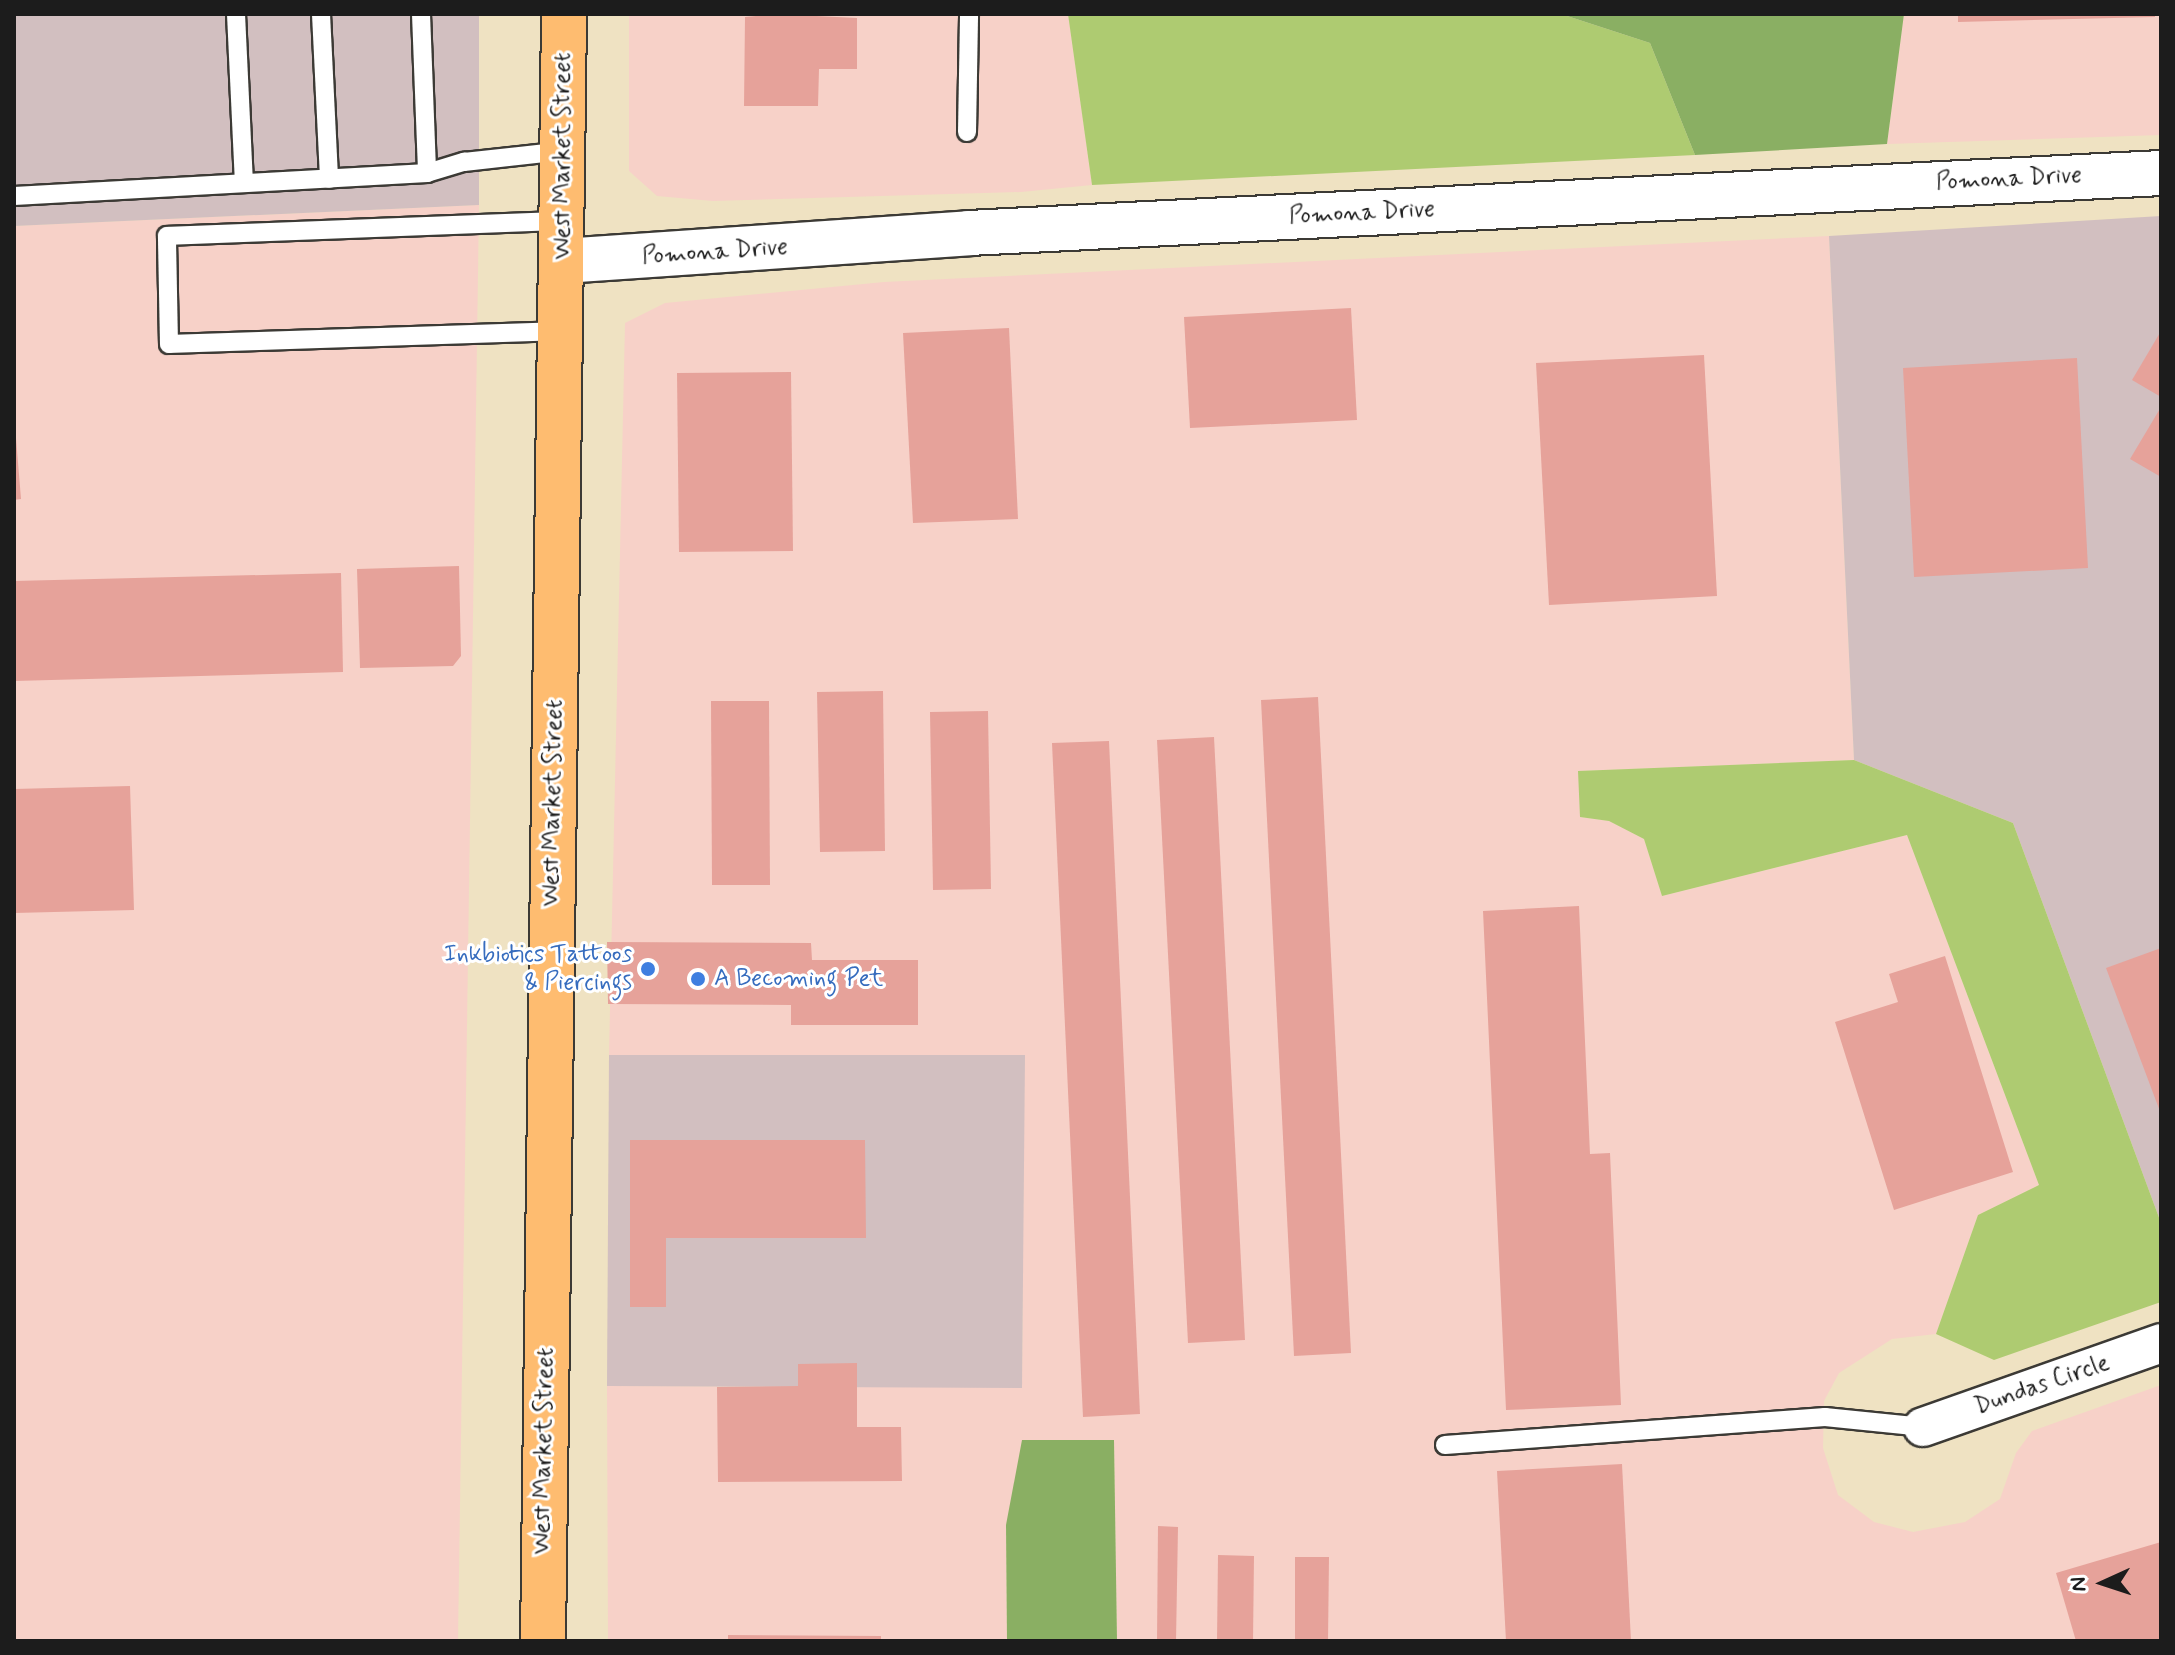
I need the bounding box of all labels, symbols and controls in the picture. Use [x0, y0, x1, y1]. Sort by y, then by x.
street label: West Market Street [549, 50, 577, 262]
street label: Pomona Drive [1935, 161, 2083, 197]
street label: Pomona Drive [1288, 195, 1436, 231]
street label: Pomona Drive [641, 233, 789, 271]
street label: West Market Street [537, 697, 569, 909]
place label: Inkbiotics Tattoos & Piercings [449, 941, 632, 997]
marker: Inkbiotics Tattoos & Piercings [639, 960, 657, 978]
place label: A Becoming Pet [714, 965, 878, 993]
marker: A Becoming Pet [689, 970, 707, 988]
street label: West Market Street [528, 1345, 560, 1557]
street label: Dundas Circle [1970, 1348, 2114, 1422]
north arrow [2063, 1543, 2143, 1623]
text: N [2065, 1576, 2093, 1592]

